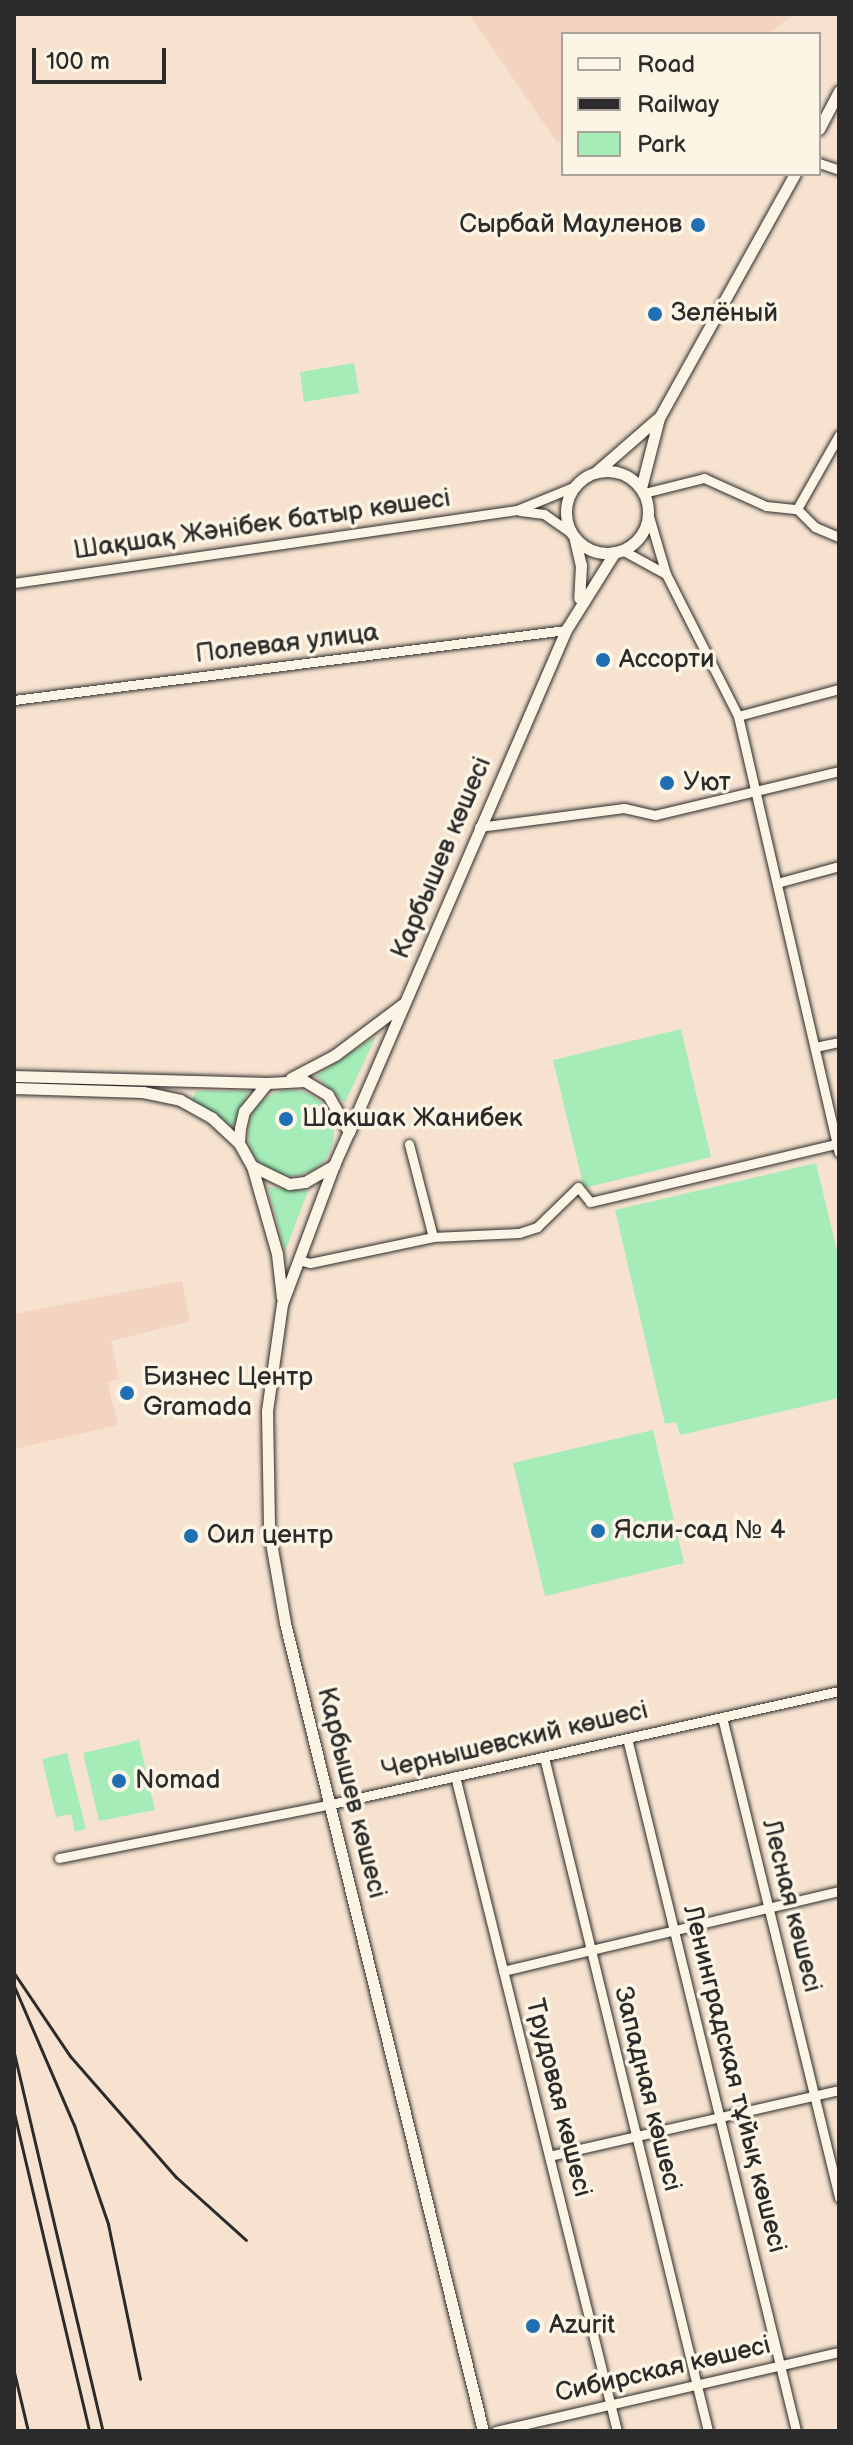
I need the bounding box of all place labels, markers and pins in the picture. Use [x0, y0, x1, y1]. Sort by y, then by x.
place label: Сырбай Мауленов [459, 209, 682, 241]
marker: Сырбай Мауленов [689, 216, 707, 234]
place label: Зелёный [671, 298, 778, 330]
marker: Зелёный [646, 305, 664, 323]
place label: Ассорти [619, 644, 715, 676]
marker: Ассорти [594, 651, 612, 669]
place label: Уют [683, 767, 731, 799]
marker: Уют [658, 774, 676, 792]
place label: Шакшак Жанибек [302, 1103, 523, 1135]
marker: Шакшак Жанибек [277, 1110, 295, 1128]
place label: Бизнес Центр Gramada [143, 1362, 313, 1424]
marker: Бизнес Центр Gramada [118, 1384, 136, 1402]
place label: Ясли-сад № 4 [614, 1515, 786, 1547]
place label: Оил центр [207, 1520, 333, 1552]
marker: Ясли-сад № 4 [589, 1522, 607, 1540]
marker: Оил центр [182, 1527, 200, 1545]
place label: Nomad [135, 1765, 220, 1797]
marker: Nomad [110, 1772, 128, 1790]
place label: Azurit [549, 2310, 615, 2342]
marker: Azurit [524, 2317, 542, 2335]

